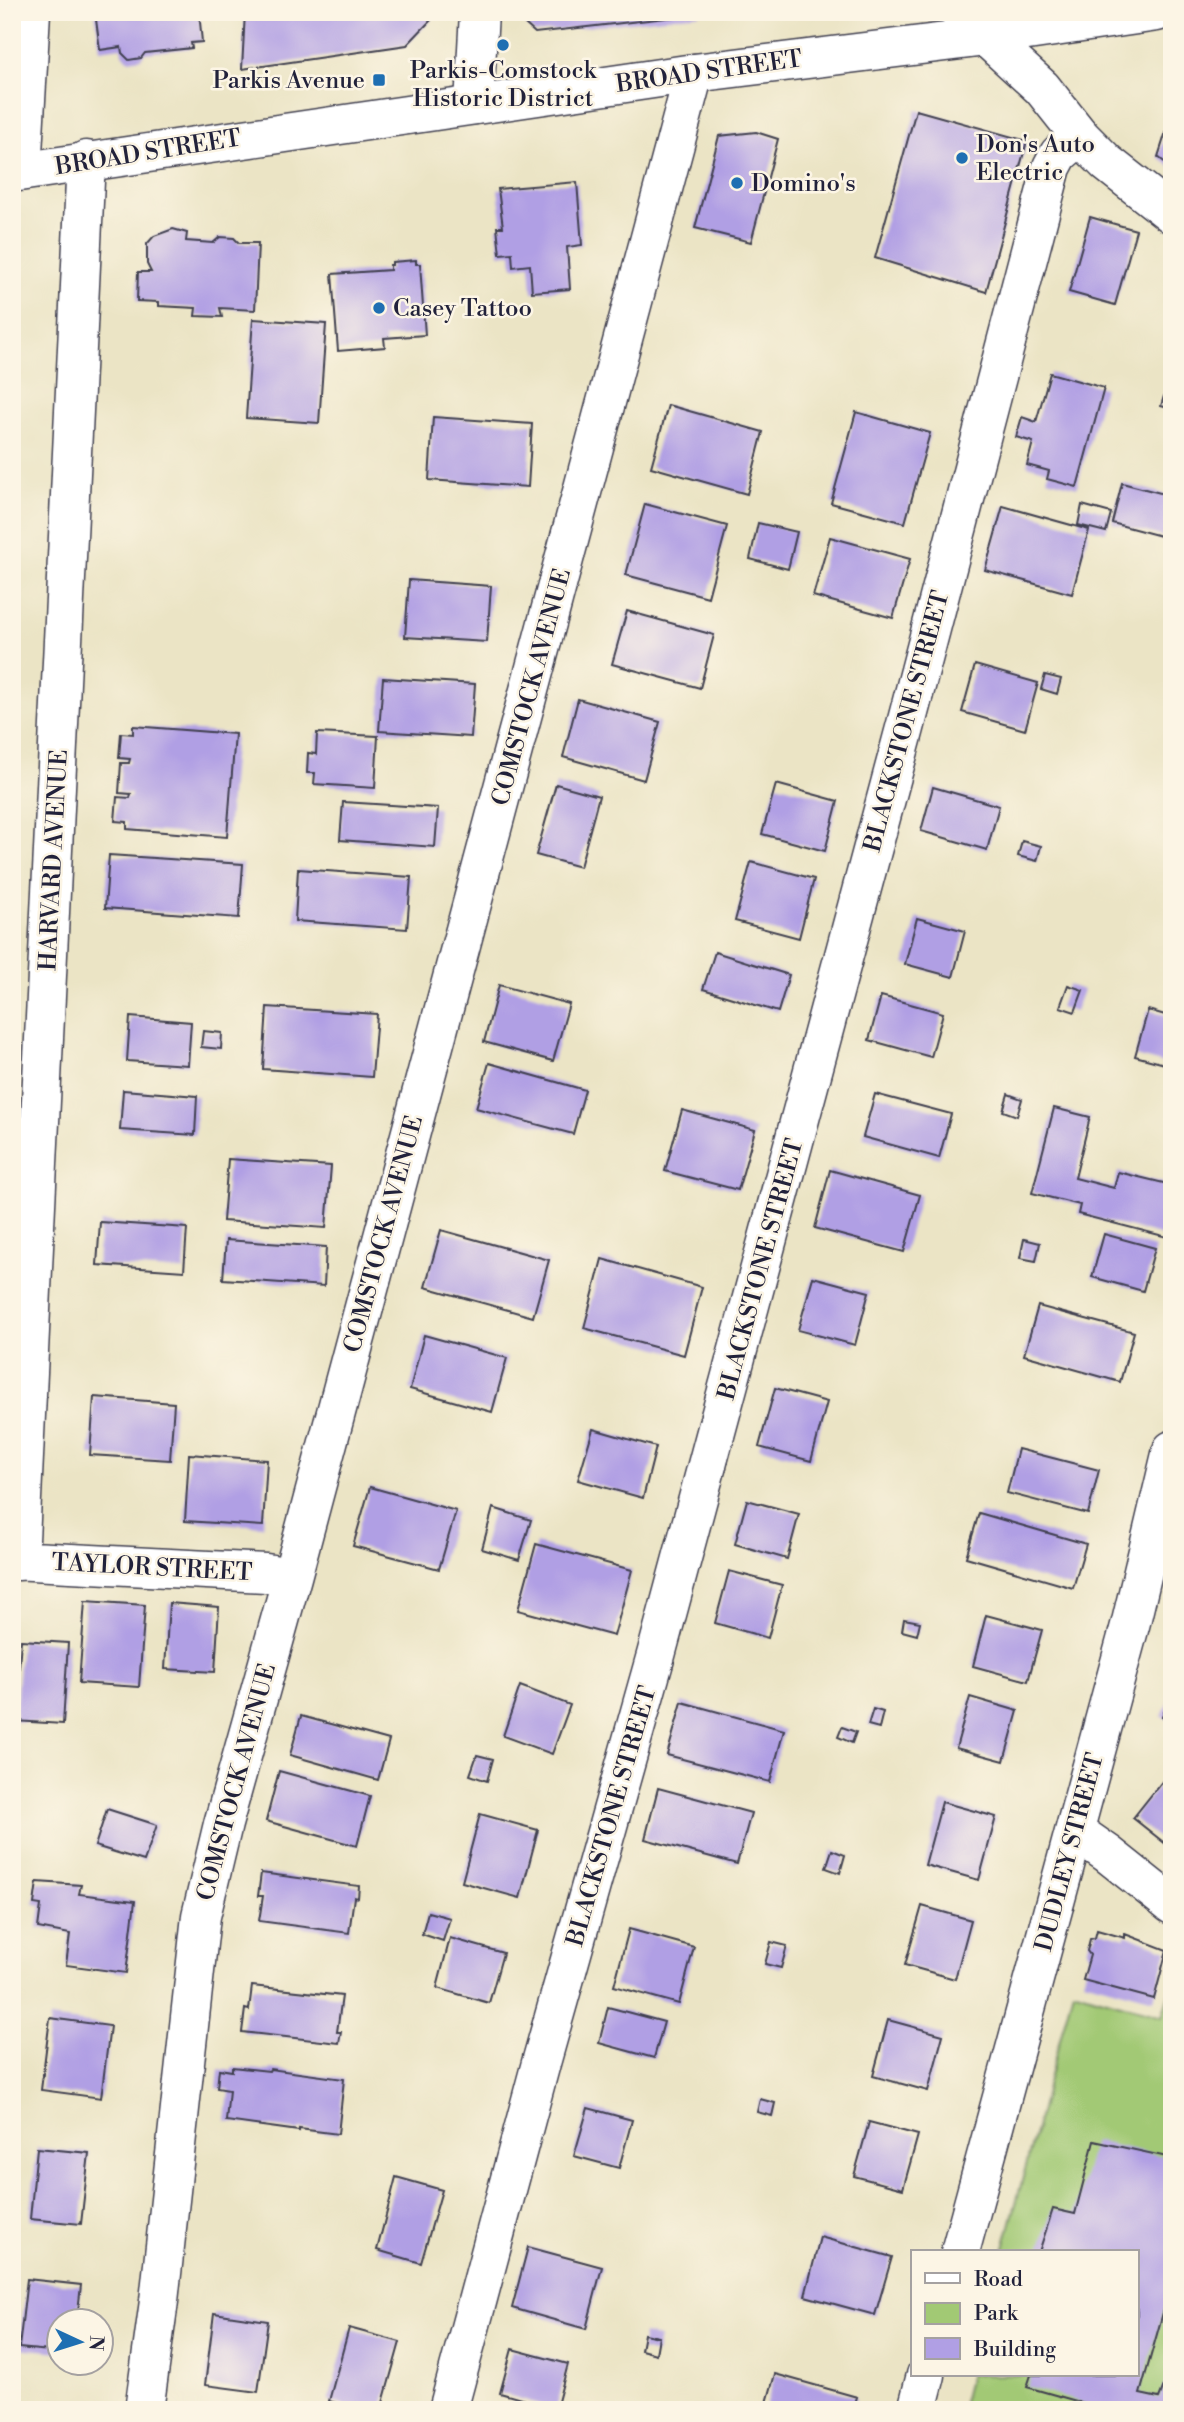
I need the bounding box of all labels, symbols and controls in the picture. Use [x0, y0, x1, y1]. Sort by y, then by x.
marker: Parkis-Comstock Historic District [495, 37, 511, 53]
street label: BROAD STREET [613, 44, 804, 100]
place label: Parkis-Comstock Historic District [410, 56, 598, 114]
place label: Parkis Avenue [213, 66, 365, 96]
marker: Parkis Avenue [371, 72, 387, 88]
street label: BROAD STREET [52, 123, 243, 183]
place label: Don's Auto Electric [976, 130, 1095, 188]
marker: Don's Auto Electric [954, 150, 970, 166]
place label: Domino's [751, 169, 856, 199]
marker: Domino's [729, 175, 745, 191]
place label: Casey Tattoo [393, 294, 532, 324]
marker: Casey Tattoo [371, 300, 387, 316]
street label: COMSTOCK AVENUE [486, 565, 578, 809]
street label: BLACKSTONE STREET [857, 587, 956, 856]
street label: HARVARD AVENUE [33, 748, 75, 972]
street label: COMSTOCK AVENUE [338, 1112, 430, 1356]
street label: BLACKSTONE STREET [711, 1135, 810, 1404]
street label: TAYLOR STREET [51, 1548, 253, 1588]
street label: COMSTOCK AVENUE [191, 1660, 283, 1904]
street label: BLACKSTONE STREET [560, 1683, 663, 1951]
street label: DUDLEY STREET [1029, 1750, 1111, 1955]
legend [911, 2250, 1138, 2376]
text: Road [974, 2267, 1023, 2293]
text: Park [974, 2301, 1019, 2327]
north arrow [46, 2306, 116, 2376]
text: N [83, 2335, 108, 2351]
text: Building [973, 2337, 1056, 2363]

